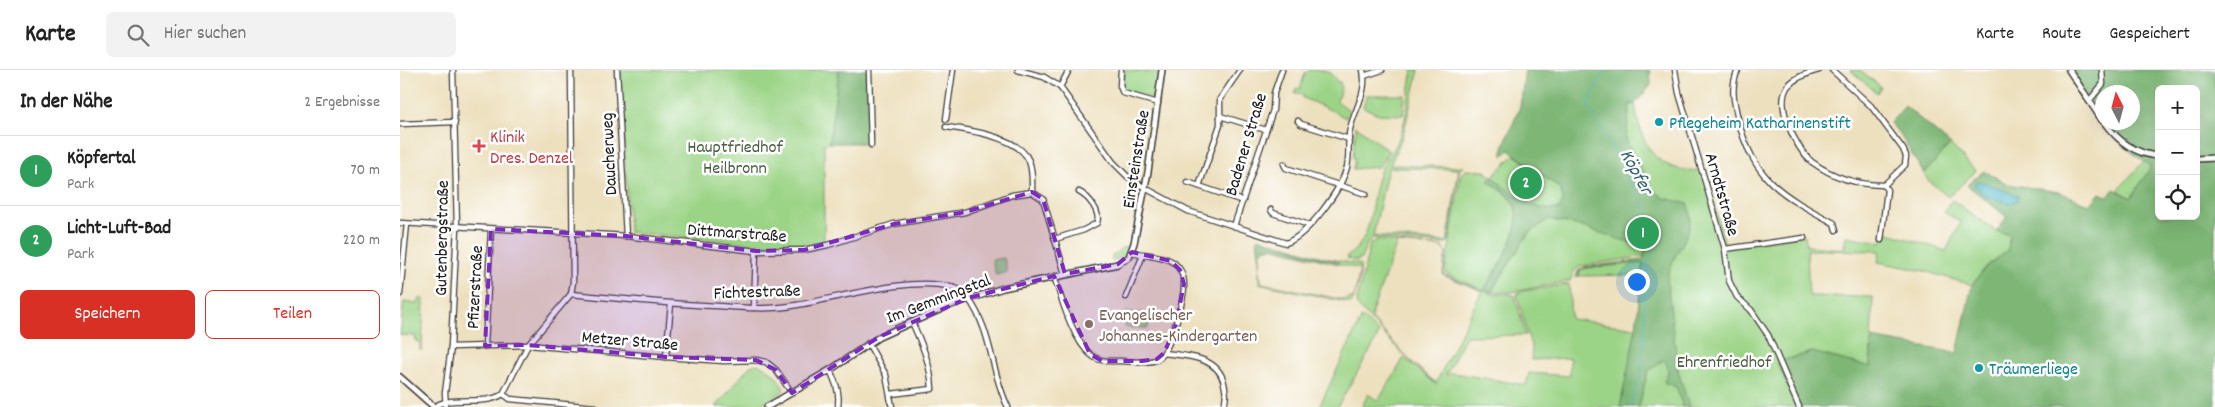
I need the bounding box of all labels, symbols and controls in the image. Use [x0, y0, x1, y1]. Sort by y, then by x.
search box [106, 12, 456, 57]
text: Karte [25, 18, 76, 52]
icon: search [124, 21, 152, 49]
text: Hier suchen [164, 21, 246, 48]
text: Karte [1976, 22, 2014, 47]
text: Route [2042, 22, 2081, 47]
text: Gespeichert [2109, 22, 2190, 47]
north arrow [2095, 85, 2140, 130]
map controls [2155, 85, 2200, 220]
button: + [2155, 85, 2200, 130]
text: In der Nähe [20, 88, 112, 118]
street label: Badener Straße [1220, 90, 1275, 199]
text: 2 Ergebnisse [304, 91, 380, 114]
street label: Einsteinstraße [1117, 108, 1158, 210]
street label: Daucherweg [596, 112, 625, 196]
place label: Pflegeheim Katharinenstift [1669, 112, 1851, 137]
marker: Pflegeheim Katharinenstift [1653, 116, 1665, 128]
place label: Klinik Dres. Denzel [490, 126, 574, 172]
button: − [2155, 130, 2200, 175]
park label: Hauptfriedhof Heilbronn [687, 136, 783, 182]
marker: Klinik Dres. Denzel [472, 139, 486, 153]
water label: Köpfer [1611, 145, 1659, 202]
text: Köpfertal [67, 146, 136, 173]
street label: Arndtstraße [1697, 150, 1744, 239]
text: 1 [34, 159, 38, 182]
text: 70 m [350, 159, 380, 182]
pin: 2 [1510, 164, 1542, 202]
text: Park [67, 173, 94, 196]
button: locate [2155, 175, 2200, 220]
street label: Gutenbergstraße [430, 180, 457, 296]
pin: 1 [1627, 214, 1659, 252]
text: Licht-Luft-Bad [67, 216, 171, 243]
street label: Dittmarstraße [686, 219, 787, 250]
text: 2 [33, 229, 40, 252]
text: 220 m [343, 229, 380, 252]
text: Park [67, 243, 94, 266]
street label: Pfizerstraße [462, 245, 491, 330]
street label: Im Gemmingstal [883, 269, 996, 332]
your location [1624, 269, 1650, 295]
street label: Fichtestraße [713, 279, 801, 308]
button: Speichern [20, 290, 195, 339]
button: Teilen [205, 290, 380, 339]
place label: Evangelischer Johannes-Kindergarten [1099, 304, 1257, 350]
marker: Evangelischer Johannes-Kindergarten [1083, 318, 1095, 330]
street label: Metzer Straße [580, 326, 679, 359]
park label: Ehrenfriedhof [1677, 351, 1772, 376]
place label: Träumerliege [1989, 358, 2078, 383]
marker: Träumerliege [1973, 362, 1985, 374]

